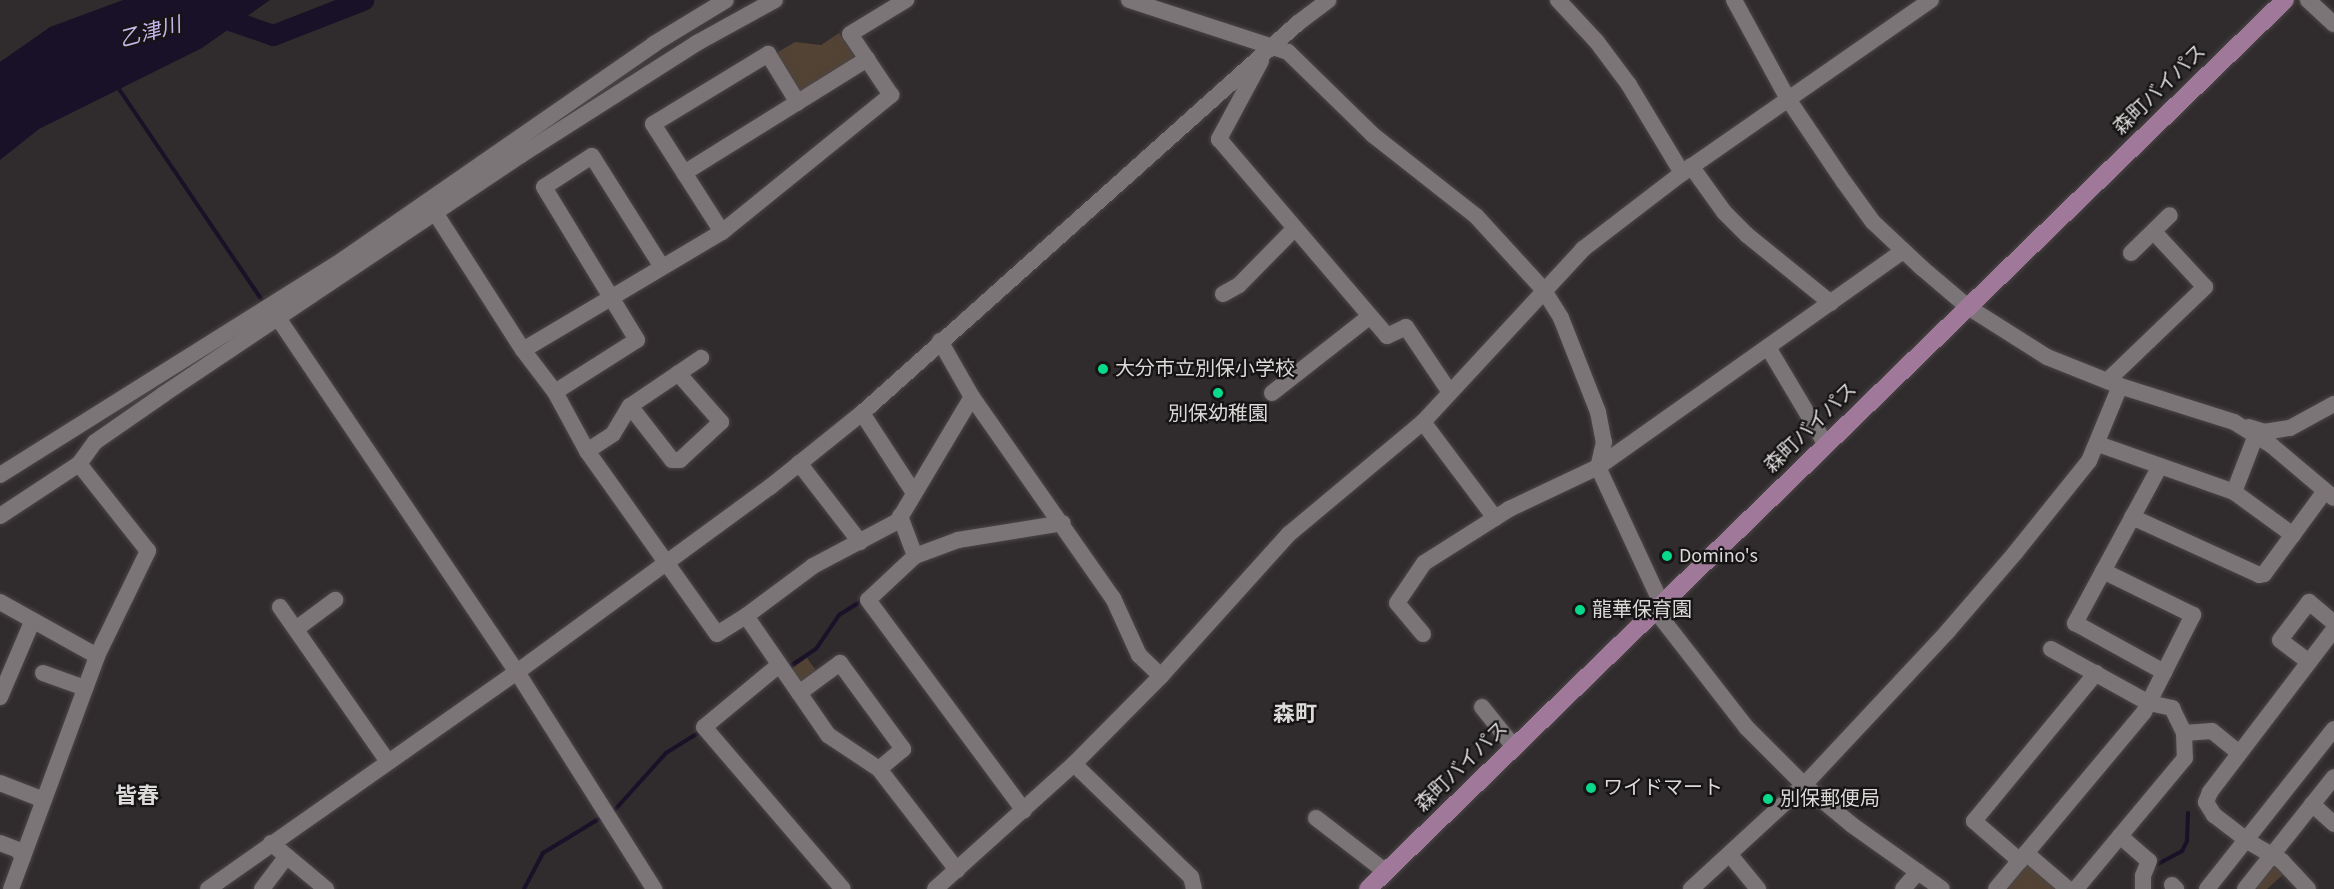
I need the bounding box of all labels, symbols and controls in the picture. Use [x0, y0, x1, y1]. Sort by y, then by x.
water label: 乙津川 [116, 12, 184, 52]
street label: 森町バイパス [2109, 40, 2211, 140]
place label: 大分市立別保小学校 [1115, 357, 1295, 381]
marker: 大分市立別保小学校 [1096, 362, 1110, 376]
street label: 森町バイパス [1760, 378, 1862, 478]
marker: 別保幼稚園 [1211, 386, 1225, 400]
place label: 別保幼稚園 [1168, 402, 1268, 426]
place label: Domino's [1679, 544, 1758, 568]
marker: Domino's [1660, 549, 1674, 563]
place label: 龍華保育園 [1592, 598, 1692, 622]
marker: 龍華保育園 [1573, 603, 1587, 617]
district label: 森町 [1273, 702, 1317, 728]
street label: 森町バイパス [1411, 717, 1513, 817]
place label: ワイドマート [1603, 776, 1723, 800]
marker: ワイドマート [1584, 781, 1598, 795]
district label: 皆春 [115, 784, 159, 810]
place label: 別保郵便局 [1780, 787, 1880, 811]
marker: 別保郵便局 [1761, 792, 1775, 806]

